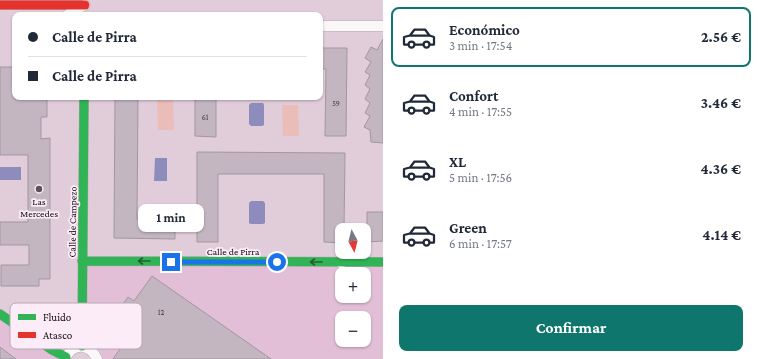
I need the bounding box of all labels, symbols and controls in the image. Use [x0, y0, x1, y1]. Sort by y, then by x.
icon: car [401, 19, 437, 55]
text: Económico [449, 22, 520, 38]
text: Calle de Pirra [52, 29, 137, 45]
text: 2.56 € [701, 29, 741, 45]
text: 3 min · 17:54 [449, 38, 512, 53]
text: Calle de Pirra [52, 68, 137, 84]
icon: car [401, 85, 437, 121]
text: Confort [449, 88, 498, 104]
text: 3.46 € [701, 95, 741, 111]
house number: 59 [332, 99, 340, 108]
text: 4 min · 17:55 [449, 104, 512, 119]
house number: 61 [202, 113, 209, 122]
icon: car [401, 151, 437, 187]
text: XL [449, 154, 466, 170]
text: 4.36 € [700, 161, 741, 177]
text: 5 min · 17:56 [449, 170, 512, 185]
marker: Las Mercedes [34, 184, 44, 194]
street label: Calle de Campezo [66, 186, 79, 258]
place label: Las Mercedes [20, 196, 58, 219]
callout: 1 min [138, 204, 204, 232]
text: 1 min [156, 210, 186, 225]
icon: car [401, 217, 437, 253]
text: Green [449, 220, 487, 236]
north arrow [335, 223, 371, 259]
map controls [335, 223, 371, 347]
text: 4.14 € [702, 227, 741, 243]
text: 6 min · 17:57 [449, 236, 512, 251]
street label: Calle de Pirra [207, 246, 260, 257]
route end [162, 253, 180, 271]
route start [268, 253, 286, 271]
one-way arrow [138, 257, 151, 265]
one-way arrow [310, 258, 323, 266]
button: + [335, 267, 371, 303]
legend [10, 303, 142, 349]
button: Confirmar [399, 305, 743, 351]
house number: 12 [158, 308, 164, 317]
text: Fluido [43, 311, 72, 323]
button: − [335, 311, 371, 347]
text: Atasco [43, 329, 73, 341]

